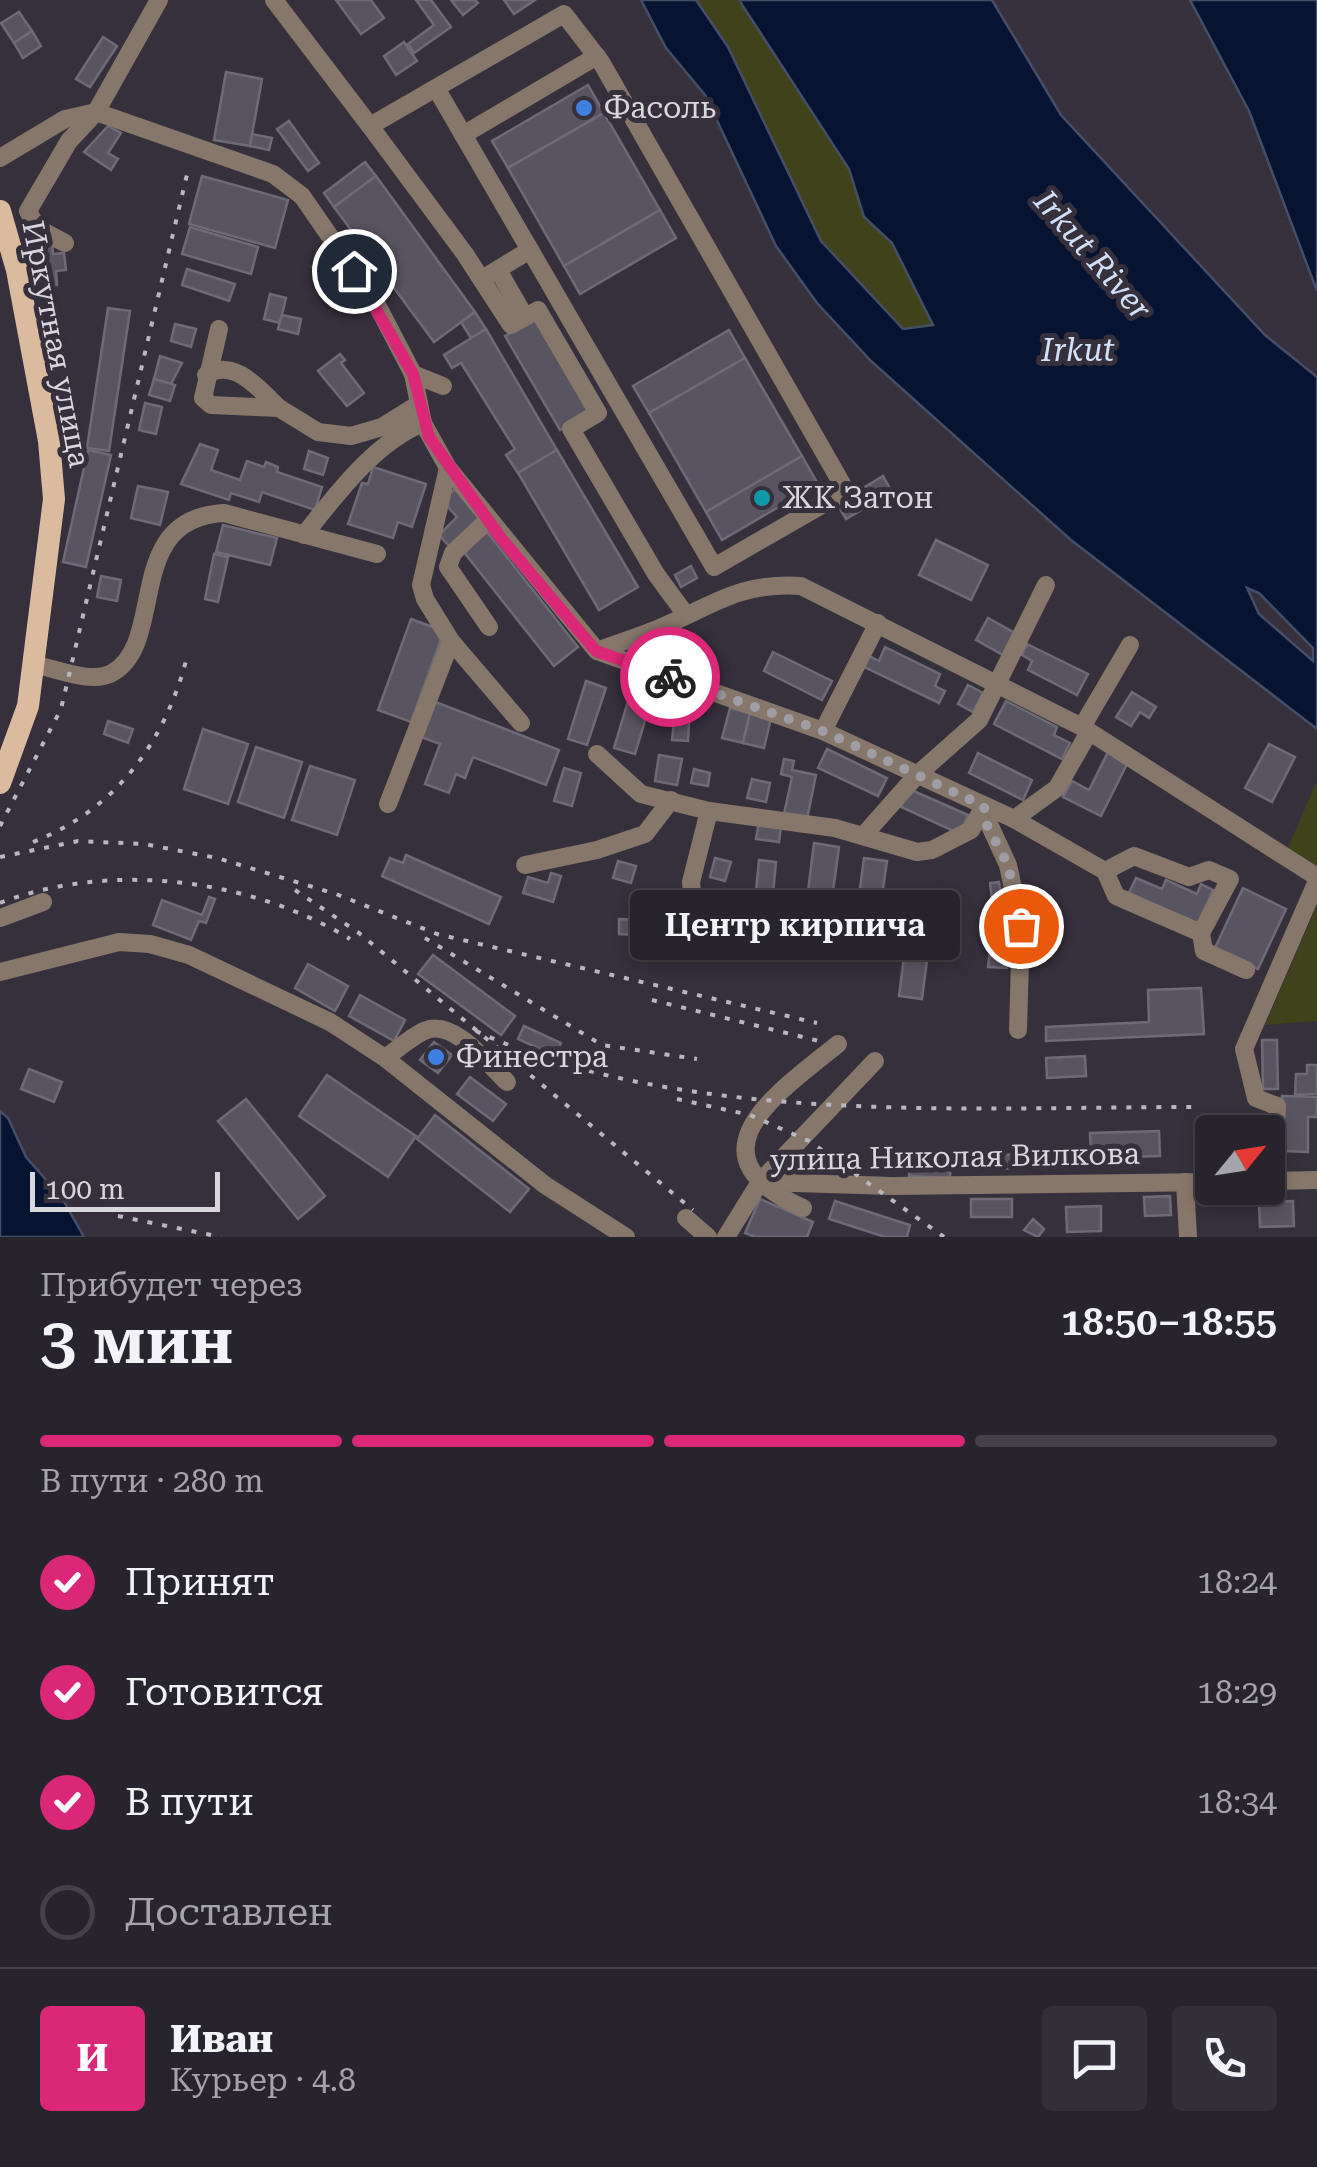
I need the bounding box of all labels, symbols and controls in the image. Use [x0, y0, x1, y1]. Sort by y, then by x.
place label: Фасоль [604, 90, 716, 125]
marker: Фасоль [573, 97, 595, 119]
water label: Irkut River [1026, 182, 1160, 328]
street label: Иркутная улица [15, 218, 98, 470]
pin [312, 229, 397, 314]
icon: home [327, 244, 382, 299]
water label: Irkut [1040, 331, 1115, 369]
place label: ЖК Затон [782, 480, 933, 515]
marker: ЖК Затон [751, 487, 773, 509]
courier [620, 627, 720, 727]
icon: bike [643, 650, 698, 705]
pin [979, 884, 1064, 969]
callout: Центр кирпича [631, 891, 961, 961]
icon: bag [994, 899, 1049, 954]
text: Центр кирпича [665, 906, 925, 944]
place label: Финестра [456, 1039, 608, 1074]
marker: Финестра [425, 1046, 447, 1068]
north arrow [1195, 1115, 1285, 1205]
map controls [1195, 1115, 1285, 1205]
street label: улица Николая Вилкова [770, 1136, 1140, 1177]
scale bar [30, 1167, 220, 1212]
text: 100 m [45, 1173, 125, 1206]
text: Прибудет через [40, 1266, 303, 1304]
text: 18:50–18:55 [1061, 1300, 1277, 1344]
text: 3 мин [40, 1303, 233, 1379]
text: В пути · 280 m [40, 1462, 264, 1500]
icon: check [40, 1555, 95, 1610]
text: Принят [125, 1560, 275, 1604]
text: 18:24 [1197, 1563, 1277, 1601]
icon: check [40, 1665, 95, 1720]
text: Готовится [125, 1670, 324, 1714]
text: 18:29 [1197, 1673, 1277, 1711]
icon: check [40, 1775, 95, 1830]
text: В пути [125, 1780, 254, 1824]
text: 18:34 [1197, 1783, 1277, 1821]
text: Доставлен [125, 1890, 333, 1934]
button: chat [1042, 2006, 1147, 2111]
button: phone [1172, 2006, 1277, 2111]
text: Иван [170, 2017, 273, 2061]
text: И [77, 2036, 108, 2080]
text: Курьер · 4.8 [170, 2061, 356, 2099]

